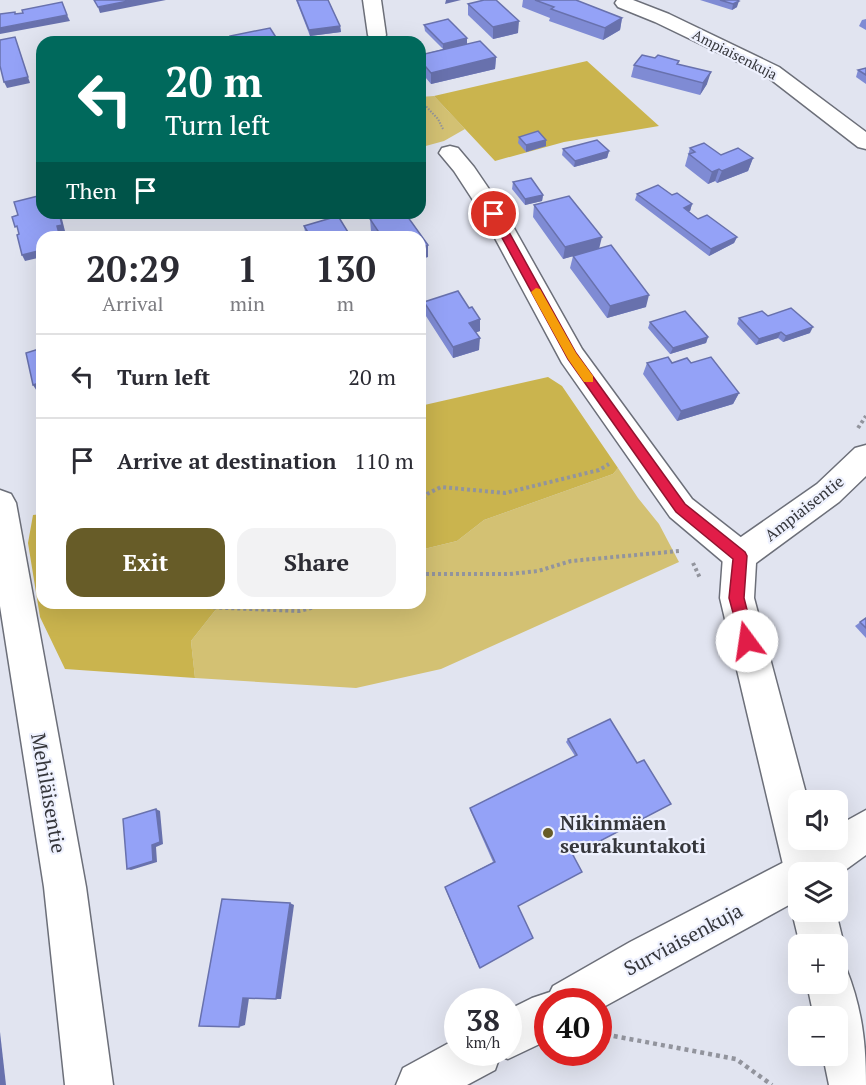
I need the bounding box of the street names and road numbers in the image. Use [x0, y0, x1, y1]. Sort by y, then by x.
street label: Ampiaisenkuja [689, 24, 781, 84]
street label: Ampiaisentie [760, 470, 848, 546]
street label: Mehiläisentie [25, 731, 73, 855]
street label: Surviaisenkuja [619, 896, 747, 982]

